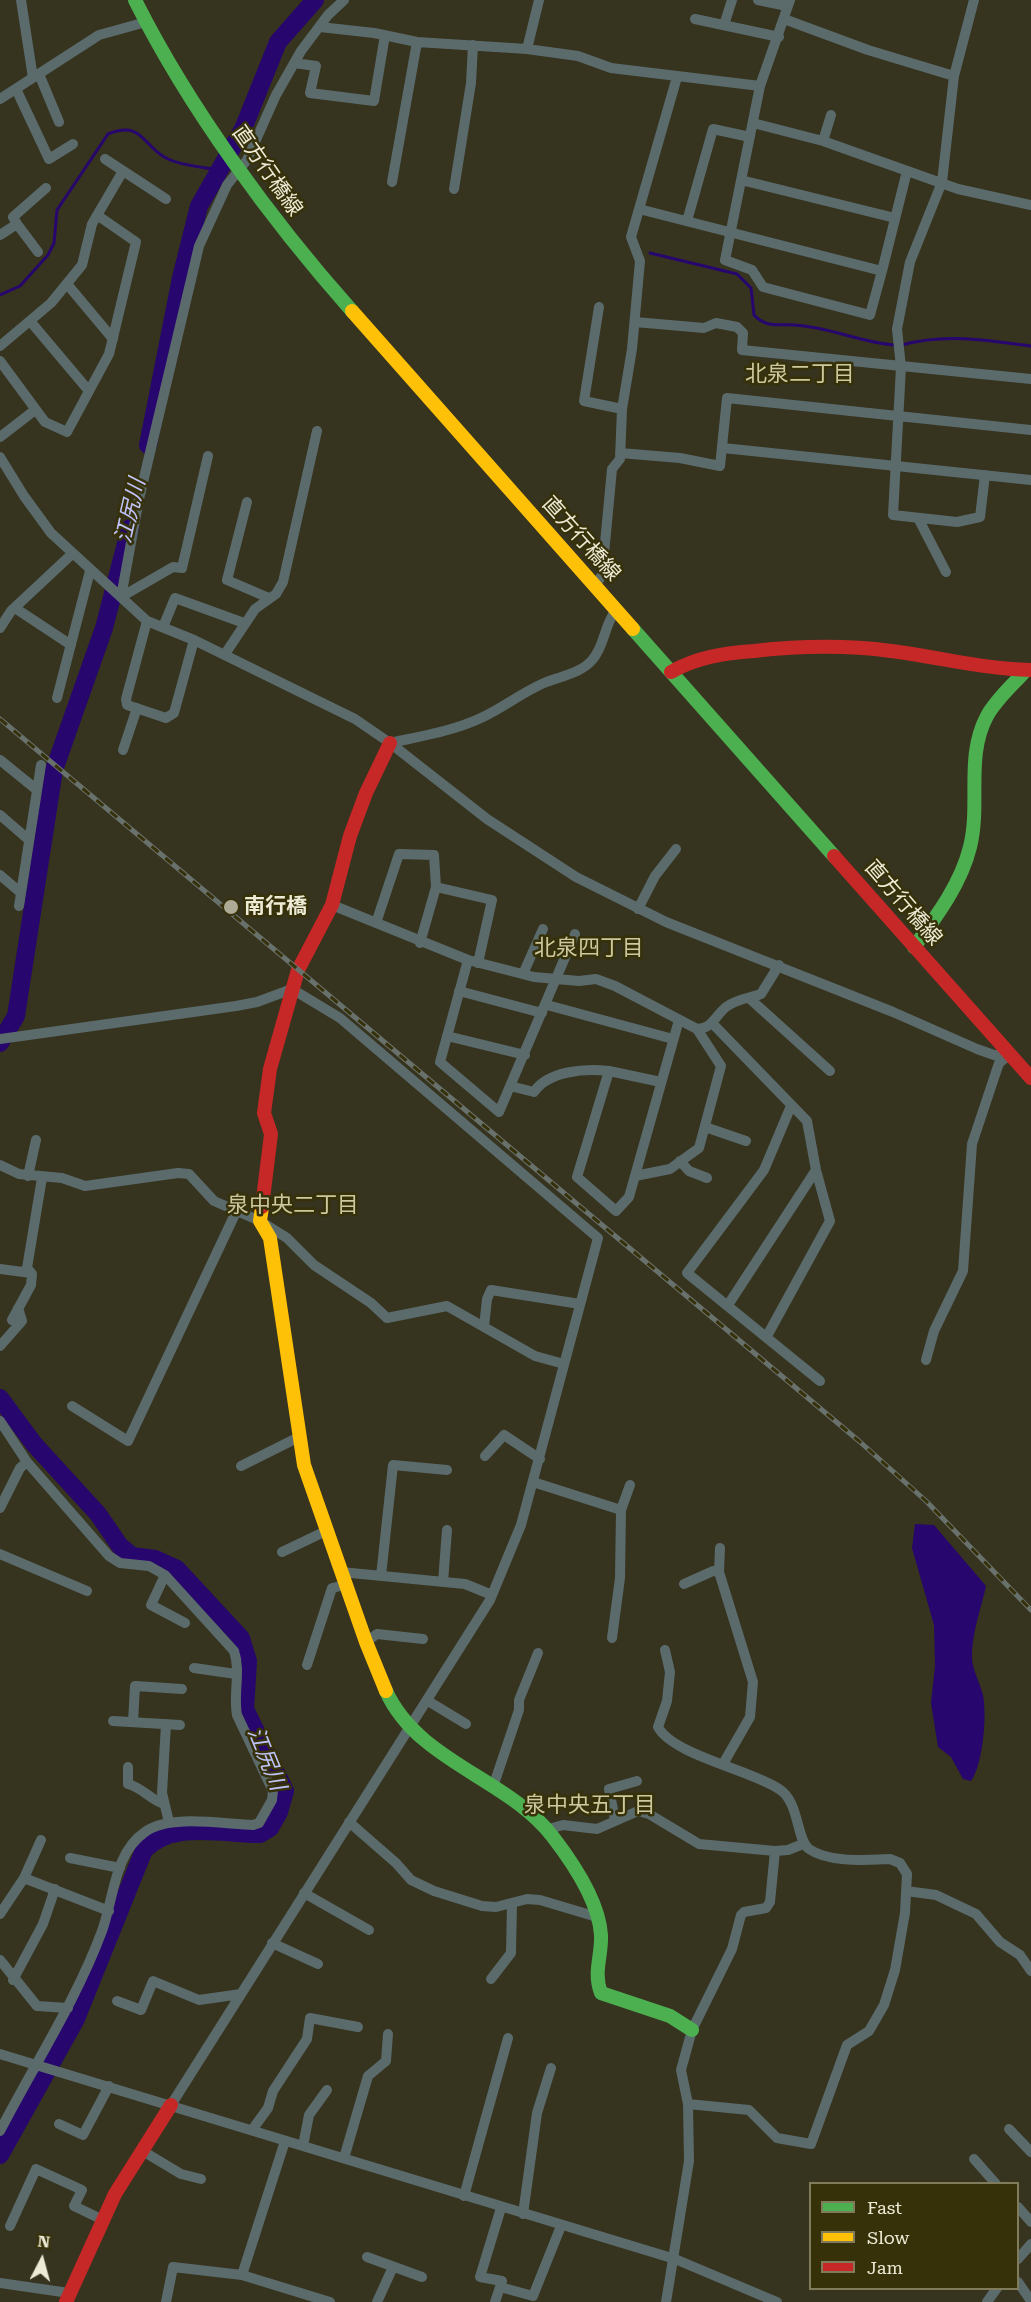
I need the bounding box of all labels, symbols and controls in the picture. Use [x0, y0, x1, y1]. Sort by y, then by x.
street label: 直方行橋線 [227, 121, 307, 221]
district label: 北泉二丁目 [745, 362, 855, 388]
water label: 江尻川 [111, 476, 151, 546]
street label: 直方行橋線 [537, 492, 625, 586]
street label: 直方行橋線 [859, 855, 947, 951]
place label: 南行橋 [244, 894, 307, 920]
marker: 南行橋 [222, 898, 240, 916]
district label: 北泉四丁目 [534, 936, 644, 962]
district label: 泉中央二丁目 [227, 1193, 359, 1219]
water label: 江尻川 [241, 1723, 291, 1795]
district label: 泉中央五丁目 [524, 1793, 656, 1819]
legend [809, 2182, 1019, 2290]
text: Fast [867, 2197, 902, 2218]
text: Slow [867, 2227, 909, 2248]
north arrow [12, 2230, 72, 2290]
text: N [37, 2232, 51, 2252]
text: Jam [867, 2257, 903, 2278]

